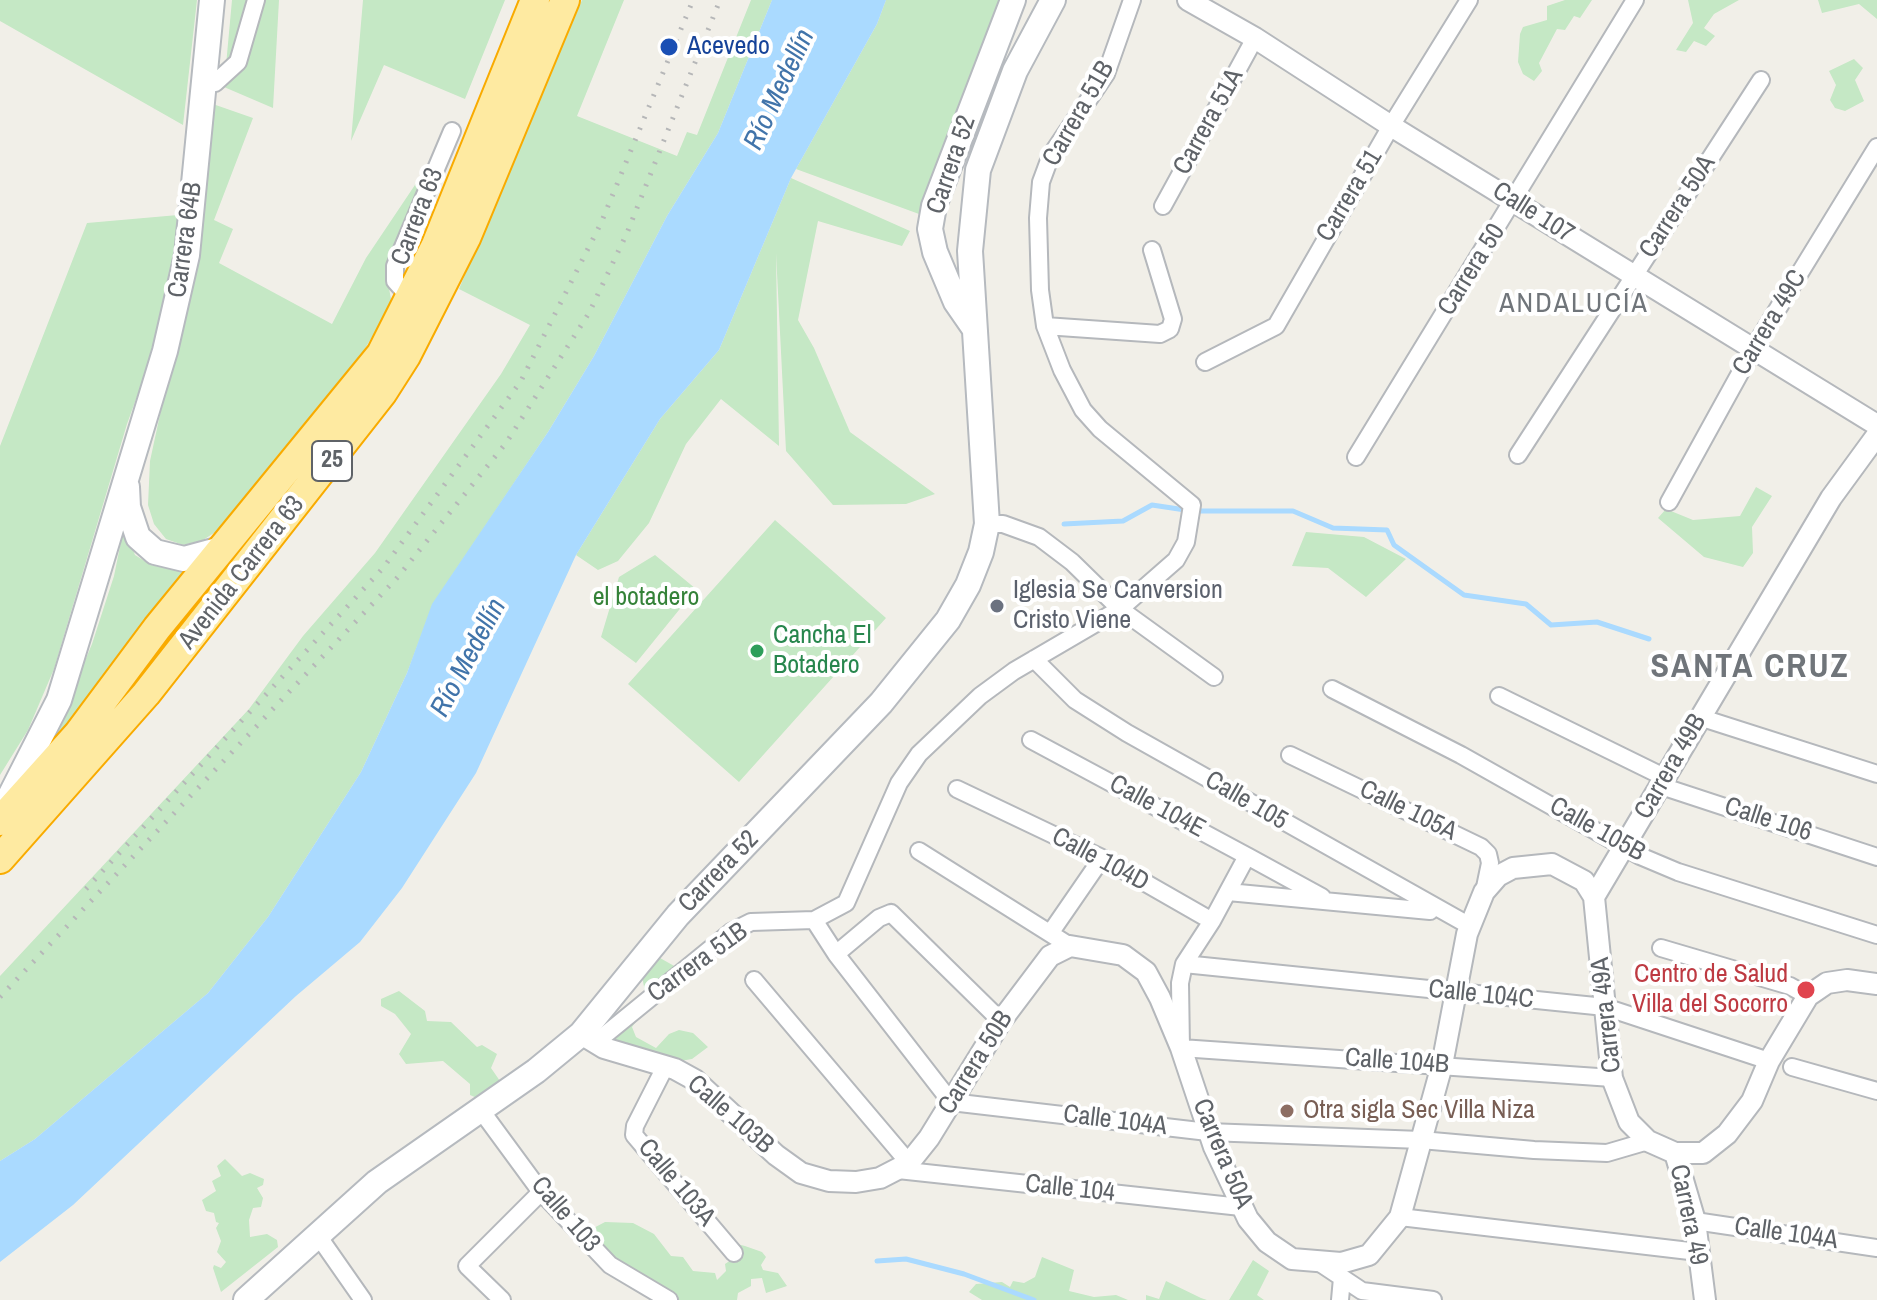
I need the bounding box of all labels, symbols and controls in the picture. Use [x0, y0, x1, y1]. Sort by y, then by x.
water label: Río Medellín [738, 24, 822, 156]
place label: Acevedo [687, 31, 770, 63]
marker: Acevedo [658, 36, 680, 58]
street label: Carrera 51B [1036, 56, 1122, 172]
street label: Carrera 51A [1167, 64, 1251, 180]
street label: Carrera 52 [921, 112, 983, 218]
street label: Carrera 51 [1310, 144, 1390, 248]
street label: Carrera 50A [1633, 150, 1723, 264]
street label: Carrera 63 [385, 164, 451, 270]
street label: Calle 107 [1487, 176, 1579, 250]
street label: Carrera 64B [162, 180, 210, 300]
street label: Carrera 50 [1432, 219, 1512, 321]
street label: Carrera 49C [1726, 265, 1814, 381]
district label: ANDALUCÍA [1499, 287, 1649, 321]
road number: 25 [312, 441, 352, 481]
street label: Avenida Carrera 63 [173, 490, 311, 656]
place label: Iglesia Se Canversion Cristo Viene [1013, 575, 1223, 636]
park label: el botadero [593, 582, 699, 614]
water label: Río Medellín [424, 593, 514, 723]
marker: Iglesia Se Canversion Cristo Viene [988, 597, 1006, 615]
place label: Cancha El Botadero [773, 620, 871, 682]
marker: Cancha El Botadero [748, 642, 766, 660]
district label: SANTA CRUZ [1650, 648, 1850, 688]
street label: Carrera 49B [1628, 709, 1714, 825]
street label: Calle 105 [1199, 765, 1293, 837]
street label: Calle 104E [1104, 769, 1210, 845]
street label: Calle 105A [1354, 774, 1462, 848]
street label: Calle 105B [1544, 791, 1650, 869]
street label: Calle 106 [1720, 791, 1816, 849]
street label: Calle 104D [1046, 821, 1154, 899]
street label: Carrera 52 [672, 825, 766, 919]
street label: Carrera 51B [642, 916, 754, 1010]
street label: Carrera 49A [1585, 956, 1629, 1074]
place label: Centro de Salud Villa del Socorro [1632, 959, 1788, 1020]
street label: Calle 104C [1427, 974, 1535, 1016]
marker: Centro de Salud Villa del Socorro [1795, 979, 1817, 1001]
street label: Carrera 50B [932, 1005, 1020, 1121]
street label: Calle 104B [1344, 1043, 1450, 1081]
street label: Calle 103B [680, 1069, 780, 1161]
street label: Carrera 50A [1185, 1094, 1259, 1214]
place label: Otra sigla Sec Villa Niza [1303, 1095, 1535, 1127]
street label: Calle 104A [1061, 1099, 1169, 1143]
marker: Otra sigla Sec Villa Niza [1278, 1102, 1296, 1120]
street label: Calle 103A [631, 1133, 721, 1233]
street label: Carrera 49 [1662, 1162, 1714, 1268]
street label: Calle 104 [1024, 1169, 1116, 1209]
street label: Calle 103 [524, 1171, 606, 1259]
street label: Calle 104A [1732, 1211, 1840, 1257]

